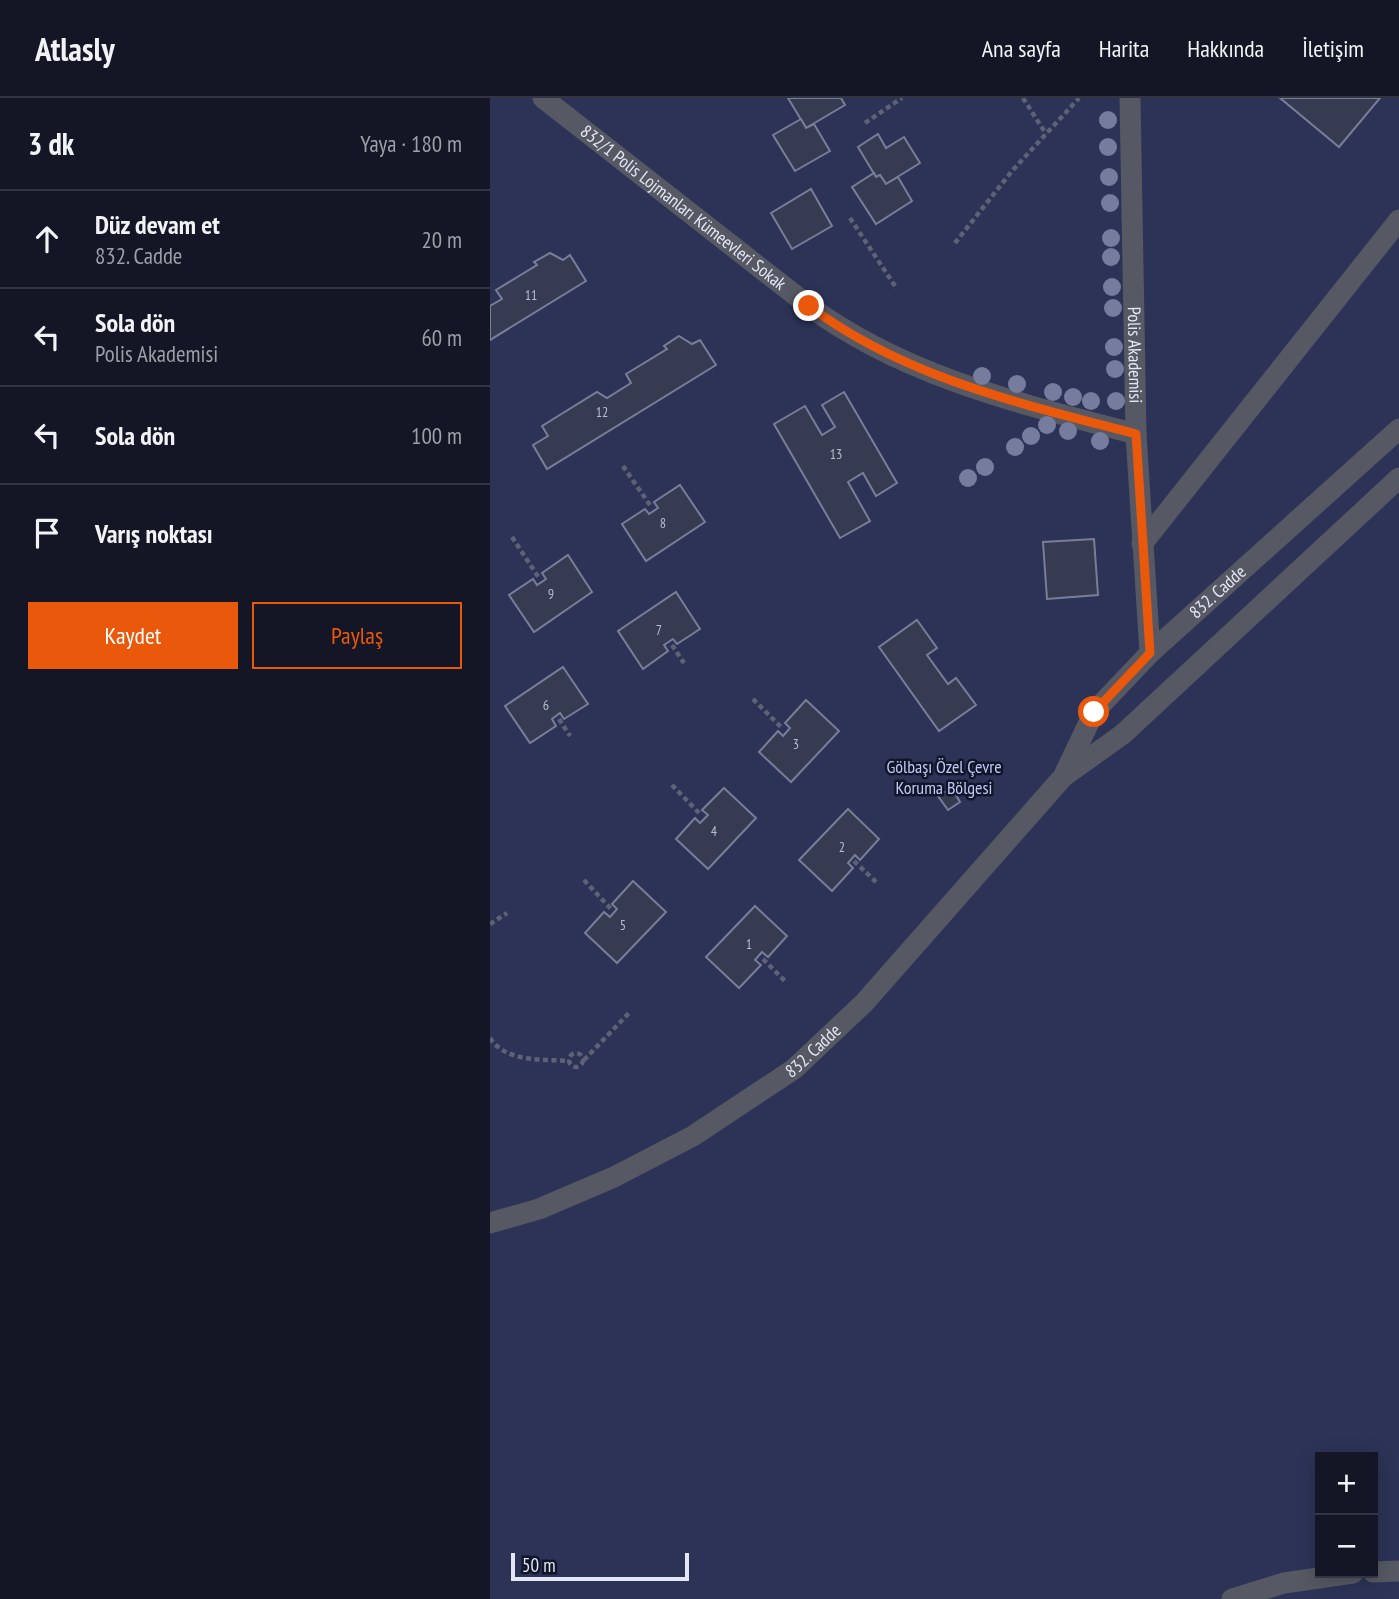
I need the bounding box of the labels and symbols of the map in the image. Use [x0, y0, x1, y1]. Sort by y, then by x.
street label: 832/1 Polis Lojmanları Kümeevleri Sokak [576, 120, 791, 295]
house number: 11 [525, 286, 537, 304]
route end [793, 290, 824, 321]
street label: Polis Akademisi [1123, 307, 1147, 403]
house number: 12 [596, 403, 608, 421]
house number: 13 [830, 445, 842, 463]
house number: 8 [660, 514, 666, 532]
street label: 832. Cadde [1184, 560, 1251, 623]
house number: 9 [548, 585, 554, 603]
house number: 7 [656, 621, 662, 639]
house number: 6 [543, 696, 549, 714]
route start [1078, 696, 1109, 727]
house number: 3 [793, 735, 799, 753]
park label: Gölbaşı Özel Çevre Koruma Bölgesi [886, 755, 1002, 799]
house number: 4 [711, 822, 718, 840]
house number: 2 [839, 838, 845, 856]
house number: 5 [620, 916, 626, 934]
house number: 1 [746, 935, 752, 953]
street label: 832. Cadde [781, 1019, 846, 1083]
scale bar [511, 1550, 690, 1582]

